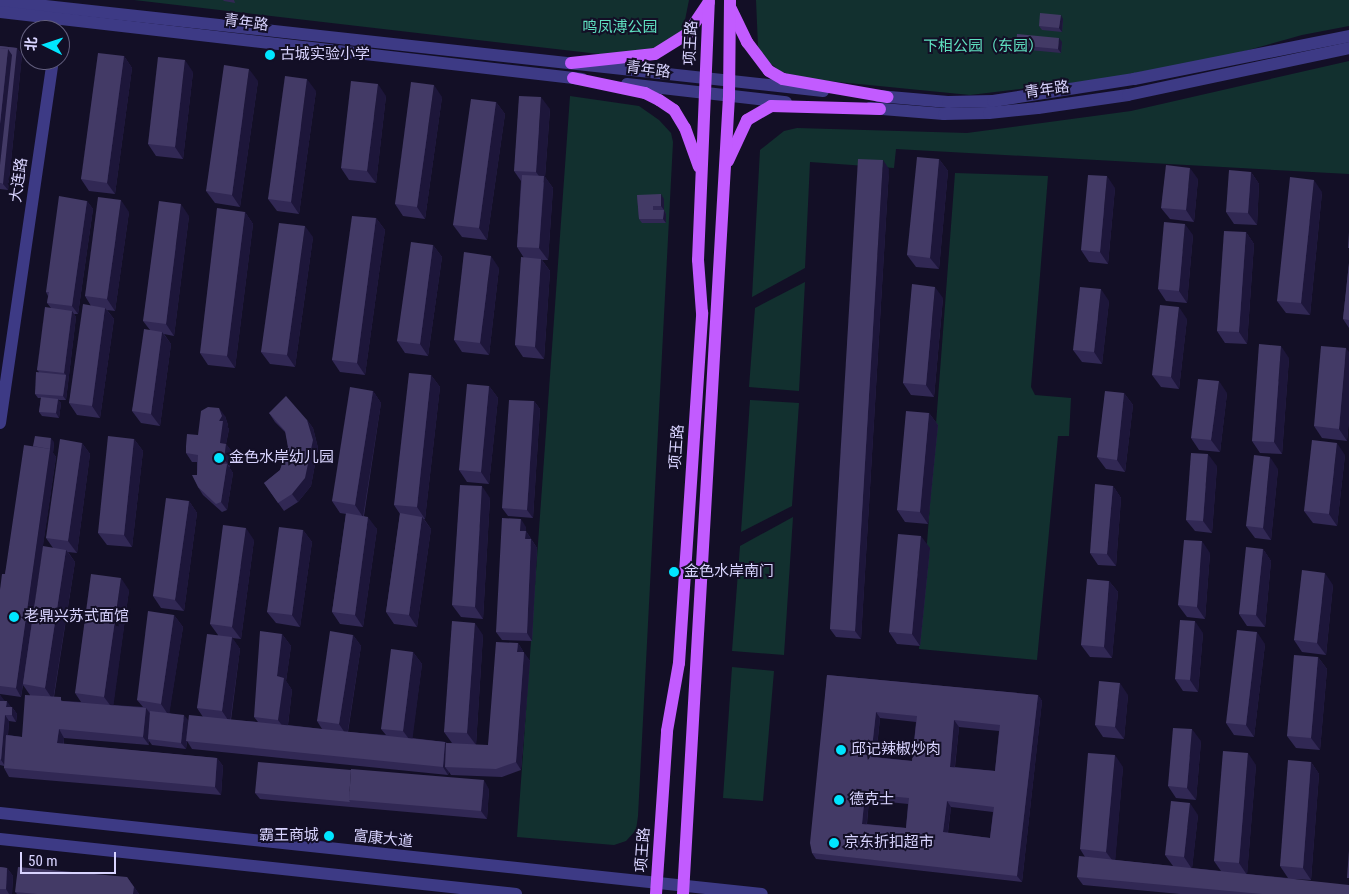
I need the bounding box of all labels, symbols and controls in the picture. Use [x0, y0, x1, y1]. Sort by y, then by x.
street label: 青年路 [223, 11, 269, 35]
park label: 鸣凤溥公园 [583, 19, 657, 37]
north arrow [20, 20, 70, 70]
street label: 项王路 [681, 20, 701, 66]
text: 北 [23, 36, 40, 52]
park label: 下相公园（东园） [923, 38, 1043, 56]
place label: 古城实验小学 [280, 46, 370, 64]
marker: 古城实验小学 [264, 49, 276, 61]
street label: 青年路 [625, 58, 671, 82]
street label: 青年路 [1023, 78, 1071, 102]
street label: 大连路 [7, 156, 31, 204]
street label: 项王路 [666, 424, 688, 470]
place label: 金色水岸幼儿园 [229, 449, 334, 467]
marker: 金色水岸幼儿园 [213, 452, 225, 464]
place label: 金色水岸南门 [684, 563, 774, 581]
marker: 金色水岸南门 [668, 566, 680, 578]
place label: 老鼎兴苏式面馆 [24, 608, 129, 626]
marker: 老鼎兴苏式面馆 [8, 611, 20, 623]
place label: 邱记辣椒炒肉 [851, 741, 941, 759]
marker: 邱记辣椒炒肉 [835, 744, 847, 756]
place label: 德克士 [849, 791, 894, 809]
marker: 德克士 [833, 794, 845, 806]
place label: 霸王商城 [259, 827, 319, 845]
street label: 富康大道 [352, 827, 414, 851]
street label: 项王路 [632, 827, 654, 873]
marker: 霸王商城 [323, 830, 335, 842]
place label: 京东折扣超市 [844, 834, 934, 852]
marker: 京东折扣超市 [828, 837, 840, 849]
scale bar [22, 842, 119, 874]
text: 50 m [28, 852, 58, 870]

